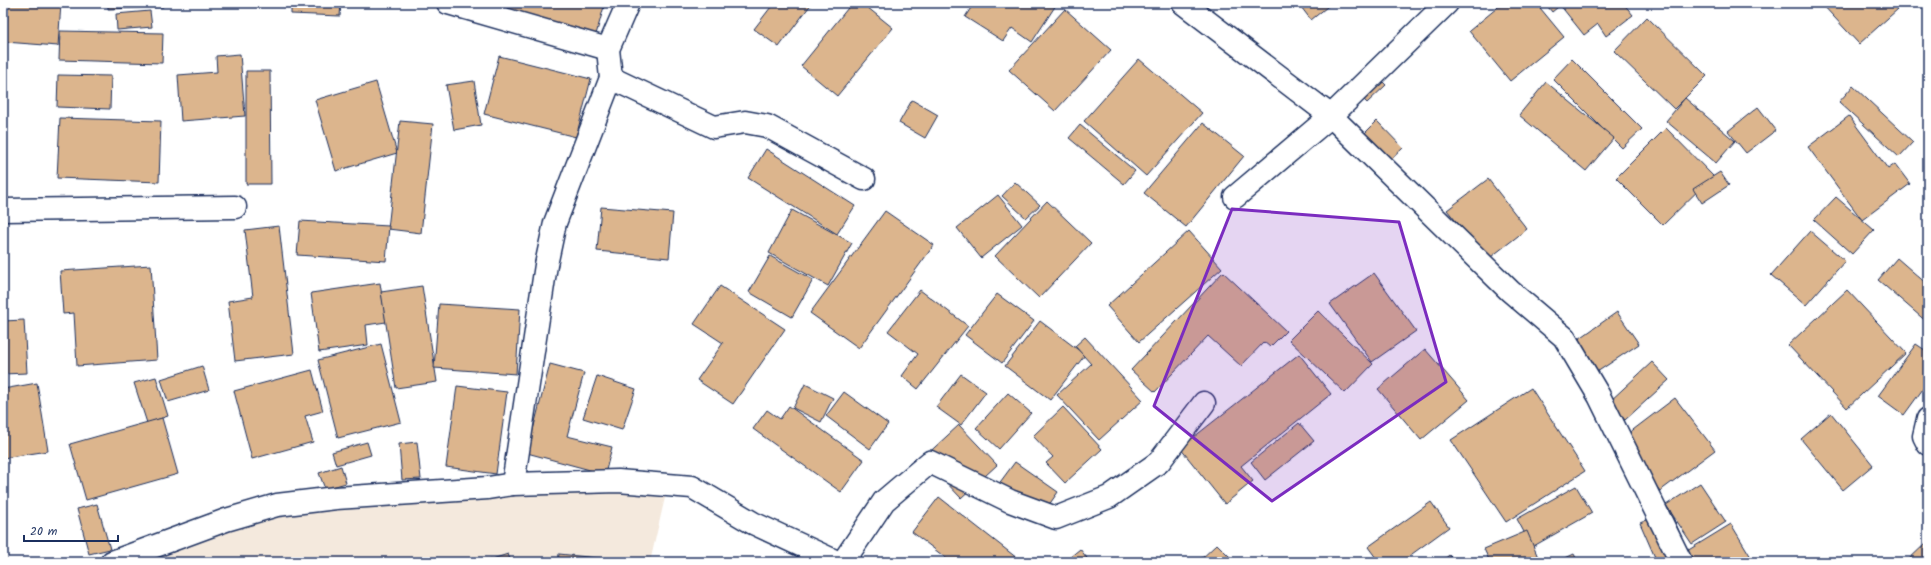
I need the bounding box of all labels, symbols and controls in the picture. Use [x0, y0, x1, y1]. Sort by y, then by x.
scale bar [24, 517, 118, 543]
text: 20 m [30, 522, 58, 541]

